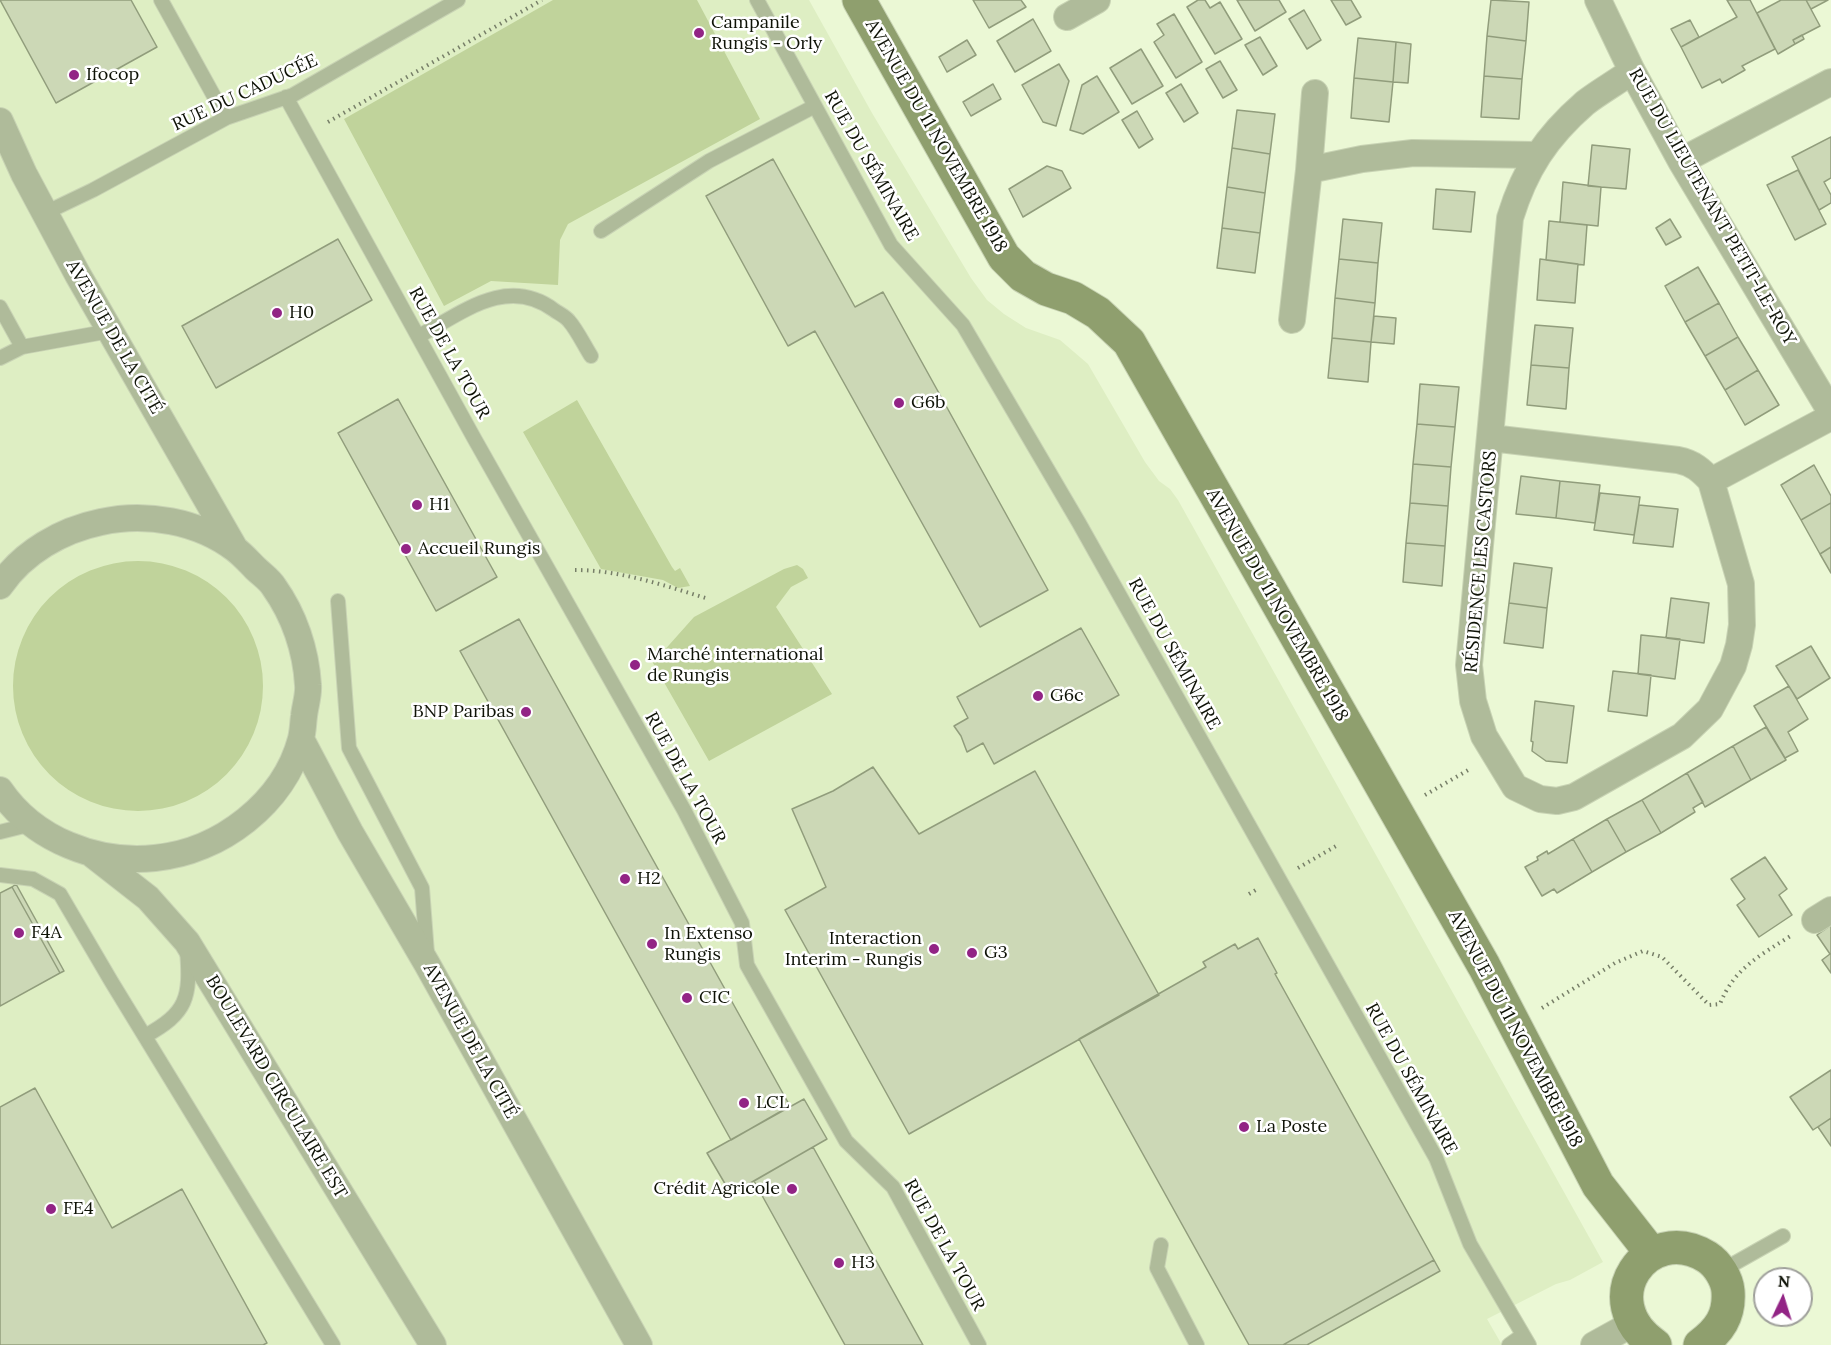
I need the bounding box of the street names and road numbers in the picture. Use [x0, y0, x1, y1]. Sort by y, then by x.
street label: AVENUE DU 11 NOVEMBRE 1918 [860, 16, 1012, 256]
street label: RUE DU CADUCÉE [169, 50, 321, 136]
street label: RUE DU LIEUTENANT PETIT-LE-ROY [1624, 65, 1800, 349]
street label: RUE DU SÉMINAIRE [819, 87, 923, 245]
street label: AVENUE DE LA CITÉ [61, 256, 167, 418]
street label: RUE DE LA TOUR [404, 283, 494, 423]
street label: RÉSIDENCE LES CASTORS [1461, 450, 1501, 674]
street label: AVENUE DU 11 NOVEMBRE 1918 [1201, 485, 1353, 725]
street label: RUE DU SÉMINAIRE [1123, 575, 1225, 733]
street label: RUE DE LA TOUR [640, 708, 730, 848]
street label: AVENUE DU 11 NOVEMBRE 1918 [1443, 907, 1587, 1151]
street label: AVENUE DE LA CITÉ [418, 960, 522, 1122]
street label: BOULEVARD CIRCULAIRE EST [201, 972, 351, 1202]
street label: RUE DU SÉMINAIRE [1360, 1000, 1462, 1158]
street label: RUE DE LA TOUR [899, 1175, 989, 1315]

